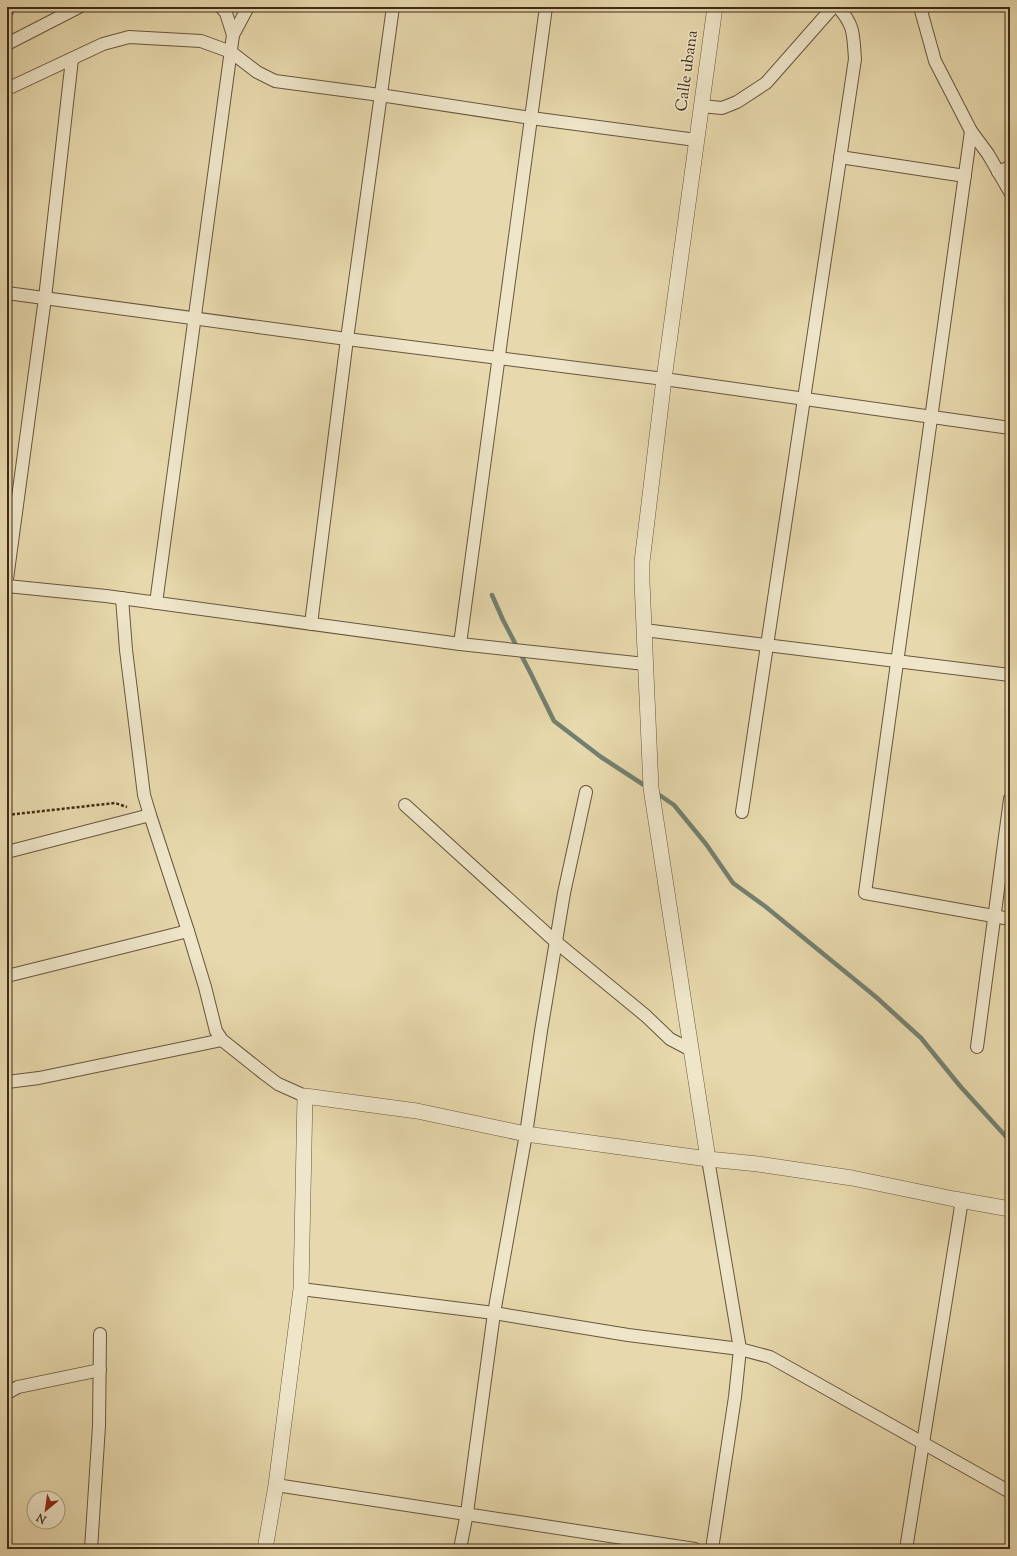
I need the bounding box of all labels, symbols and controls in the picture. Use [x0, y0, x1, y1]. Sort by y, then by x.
street label: Calle ubana [671, 28, 705, 113]
north arrow [26, 1490, 66, 1530]
text: N [34, 1509, 50, 1527]

